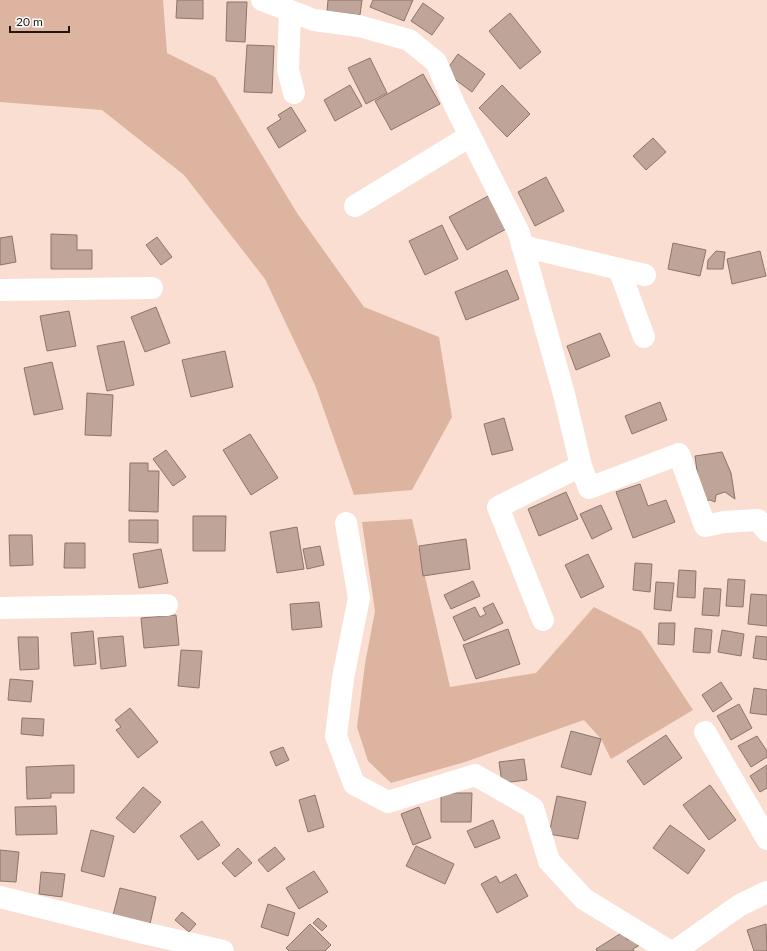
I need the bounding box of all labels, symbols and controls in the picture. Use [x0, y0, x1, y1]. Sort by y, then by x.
scale bar [10, 8, 69, 34]
text: 20 m [16, 14, 43, 29]

